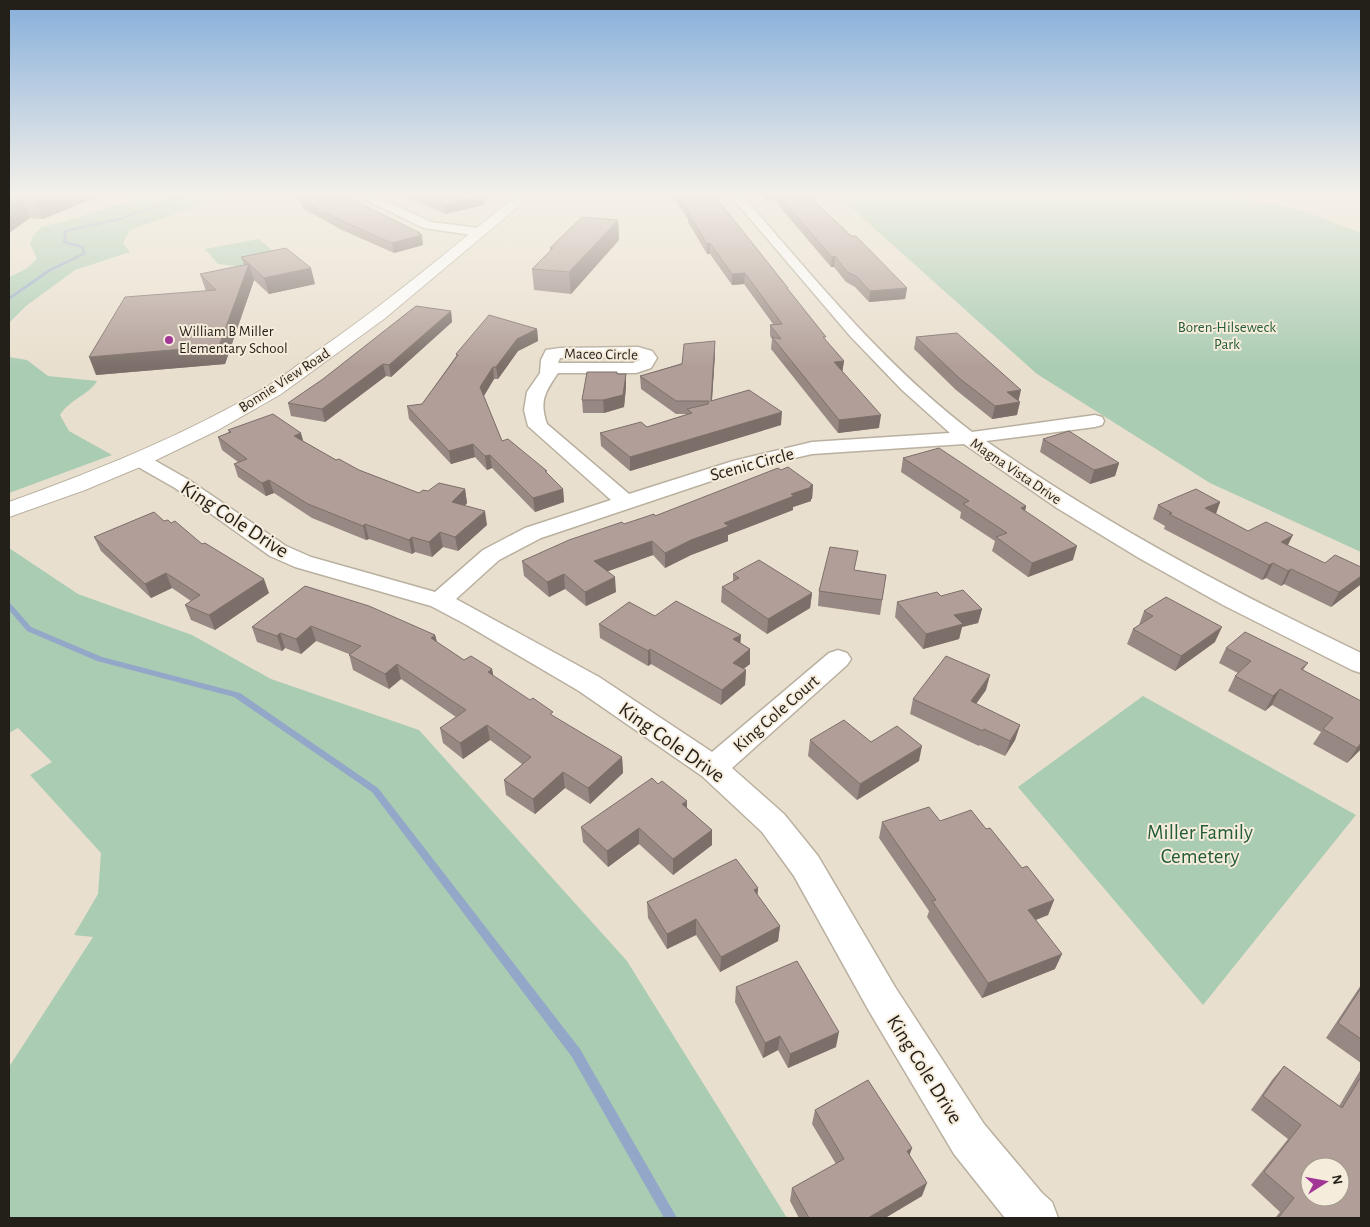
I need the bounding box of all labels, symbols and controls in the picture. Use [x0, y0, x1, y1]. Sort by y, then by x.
park label: Boren-Hilseweck Park [1178, 320, 1276, 352]
place label: William B Miller Elementary School [179, 324, 288, 356]
marker: William B Miller Elementary School [163, 334, 175, 346]
street label: Bonnie View Road [236, 345, 333, 415]
street label: Maceo Circle [564, 346, 638, 363]
street label: Magna Vista Drive [968, 436, 1064, 507]
street label: Scenic Circle [708, 445, 796, 485]
street label: King Cole Drive [177, 477, 292, 562]
street label: King Cole Court [730, 672, 823, 756]
street label: King Cole Drive [615, 698, 728, 787]
park label: Miller Family Cemetery [1147, 822, 1253, 867]
street label: King Cole Drive [883, 1011, 966, 1127]
north arrow [1300, 1157, 1350, 1207]
text: N [1329, 1174, 1345, 1186]

